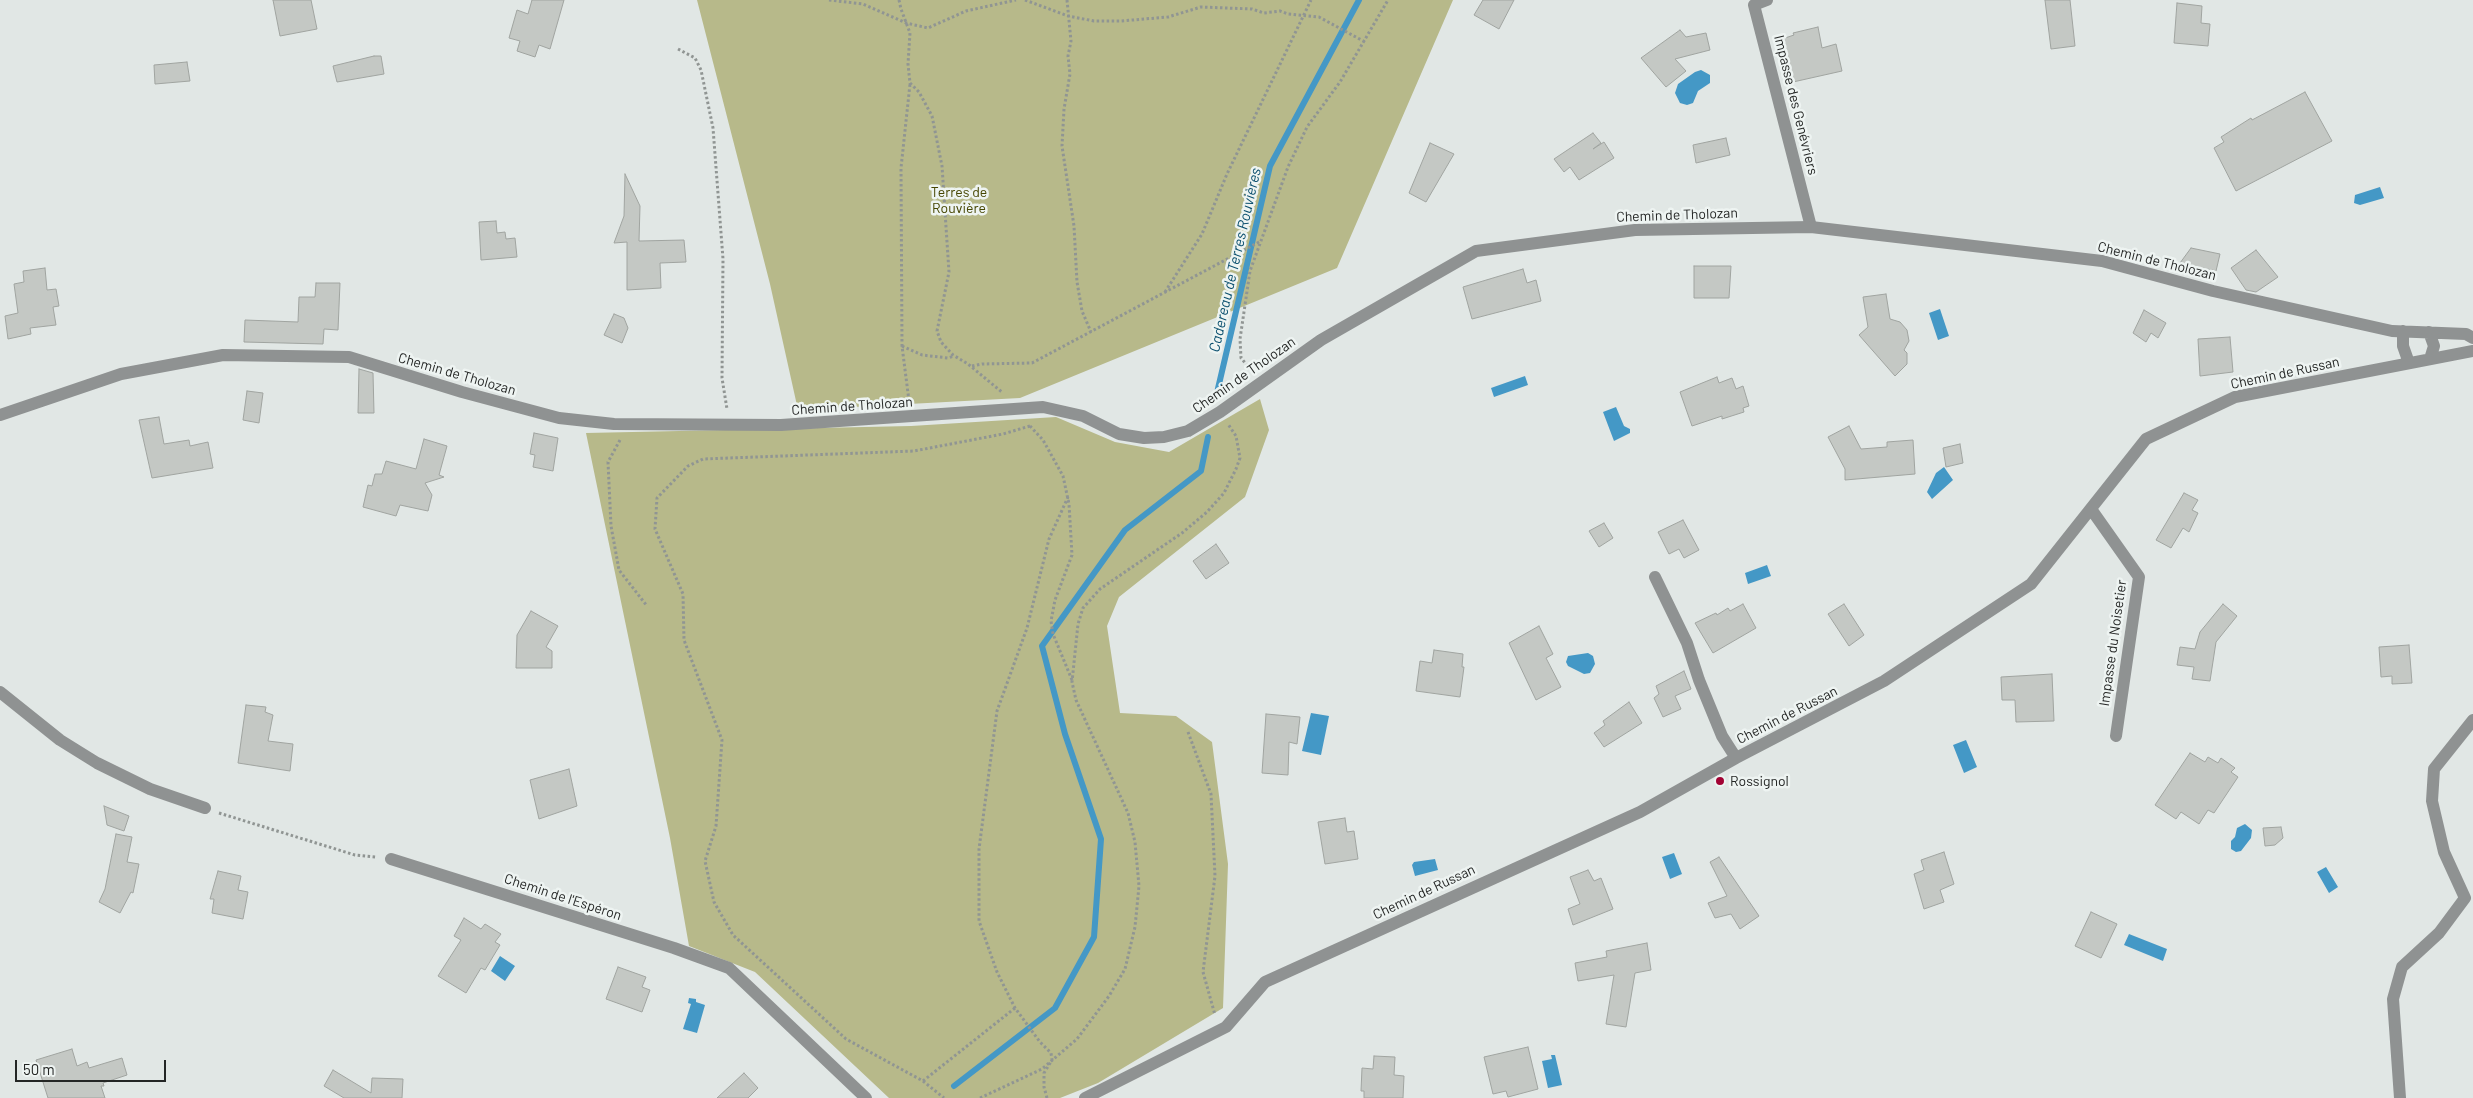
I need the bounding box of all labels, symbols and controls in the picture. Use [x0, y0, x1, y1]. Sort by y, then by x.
street label: Impasse des Genévriers [1770, 33, 1822, 177]
water label: Cadereau de Terres Rouvières [1205, 166, 1265, 354]
park label: Terres de Rouvière [931, 184, 987, 216]
street label: Chemin de Tholozan [1616, 204, 1738, 226]
street label: Chemin de Tholozan [2096, 238, 2218, 284]
street label: Chemin de Tholozan [1189, 333, 1299, 417]
street label: Chemin de Tholozan [396, 349, 518, 399]
street label: Chemin de Russan [2229, 353, 2341, 393]
street label: Chemin de Tholozan [791, 393, 913, 419]
street label: Impasse du Noisetier [2096, 579, 2130, 707]
street label: Chemin de Russan [1734, 682, 1840, 748]
place label: Rossignol [1730, 773, 1789, 789]
marker: Rossignol [1714, 775, 1726, 787]
street label: Chemin de Russan [1370, 861, 1478, 923]
street label: Chemin de l'Espéron [502, 870, 624, 924]
scale bar [18, 1050, 169, 1082]
text: 50 m [23, 1060, 55, 1078]

